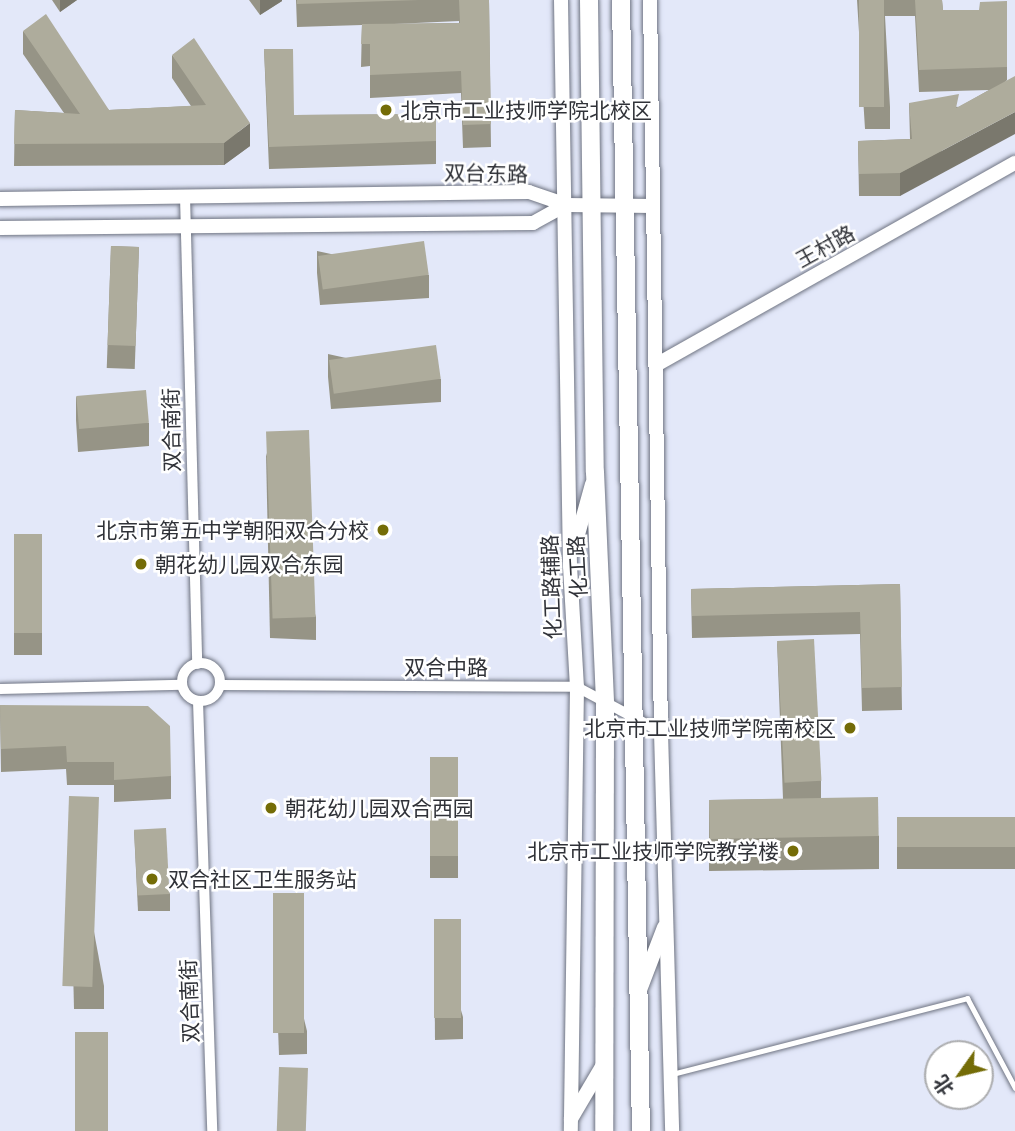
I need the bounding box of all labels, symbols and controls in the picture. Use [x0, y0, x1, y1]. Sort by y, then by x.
place label: 北京市工业技师学院北校区 [400, 97, 652, 123]
marker: 北京市工业技师学院北校区 [378, 102, 394, 118]
street label: 双台东路 [444, 160, 528, 186]
street label: 王村路 [791, 220, 859, 272]
street label: 双合南街 [158, 388, 184, 472]
place label: 北京市第五中学朝阳双合分校 [96, 517, 369, 543]
marker: 北京市第五中学朝阳双合分校 [375, 522, 391, 538]
street label: 化工路辅路 [537, 534, 565, 640]
street label: 化工路 [563, 535, 591, 599]
place label: 朝花幼儿园双合东园 [155, 551, 344, 577]
marker: 朝花幼儿园双合东园 [133, 556, 149, 572]
street label: 双合中路 [404, 654, 488, 680]
place label: 北京市工业技师学院南校区 [584, 715, 836, 741]
marker: 北京市工业技师学院南校区 [842, 720, 858, 736]
place label: 朝花幼儿园双合西园 [285, 795, 474, 821]
marker: 朝花幼儿园双合西园 [263, 800, 279, 816]
place label: 北京市工业技师学院教学楼 [527, 838, 779, 864]
marker: 北京市工业技师学院教学楼 [785, 843, 801, 859]
place label: 双合社区卫生服务站 [168, 866, 357, 892]
marker: 双合社区卫生服务站 [142, 869, 162, 889]
street label: 双合南街 [175, 959, 203, 1043]
north arrow [924, 1040, 994, 1110]
text: 北 [927, 1071, 959, 1101]

